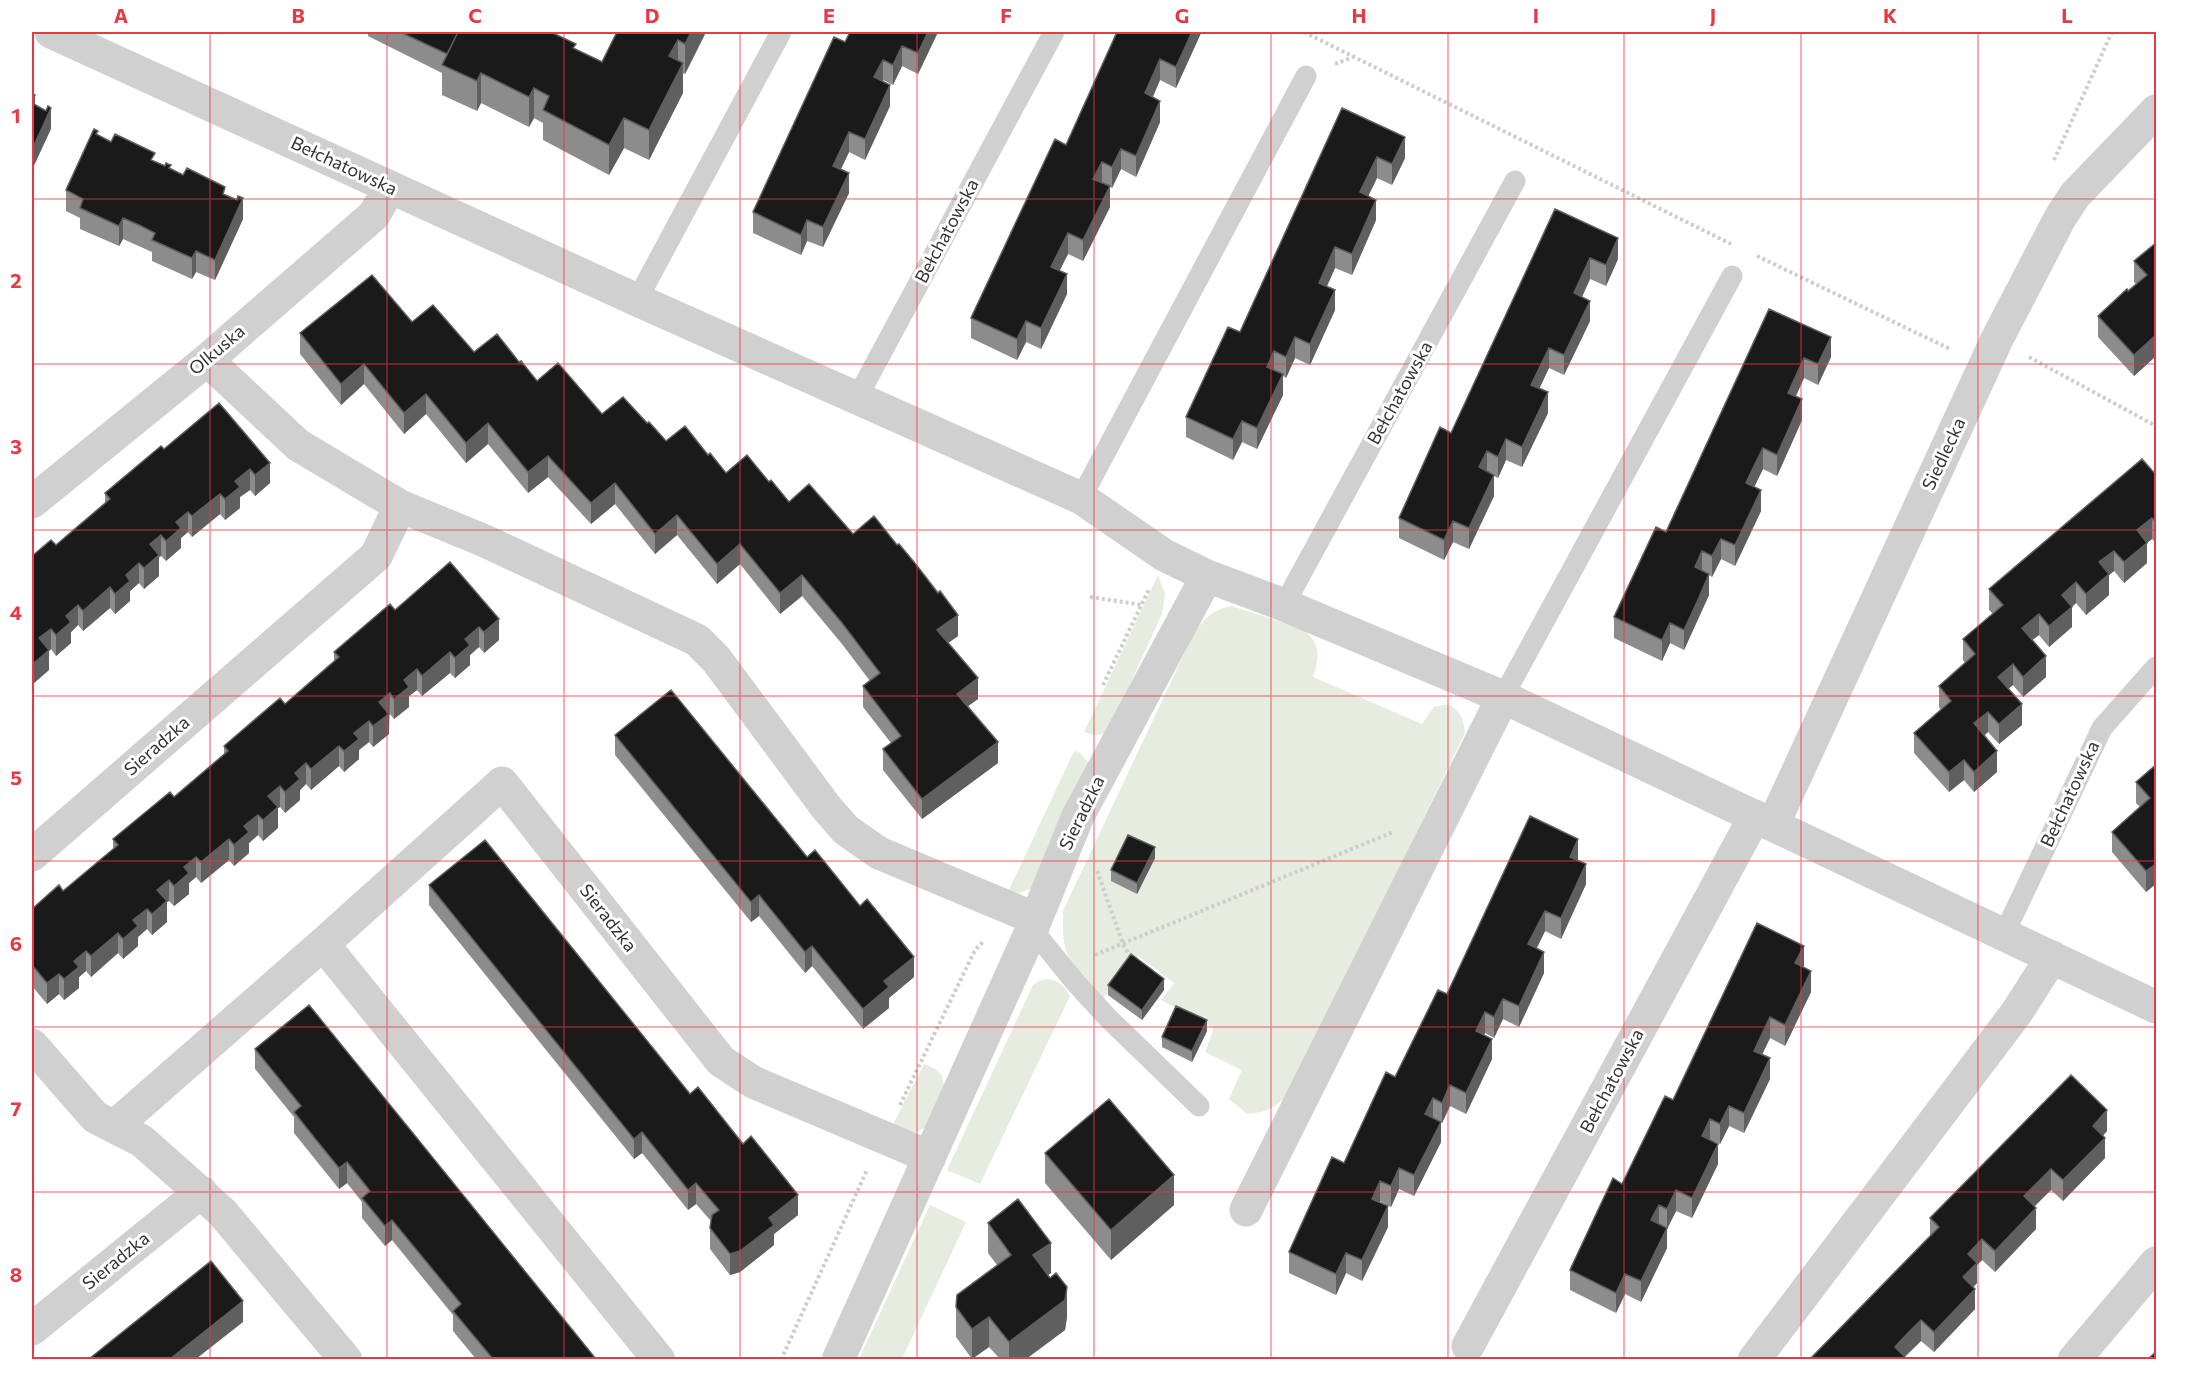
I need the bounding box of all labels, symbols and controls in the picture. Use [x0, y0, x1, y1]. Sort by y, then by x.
text: A [114, 3, 128, 27]
text: B [291, 3, 305, 27]
text: C [468, 3, 482, 27]
text: D [645, 3, 659, 27]
text: E [823, 3, 835, 27]
text: F [1000, 3, 1012, 27]
text: G [1175, 3, 1189, 27]
text: H [1352, 3, 1367, 27]
text: I [1533, 3, 1539, 27]
text: J [1710, 3, 1716, 27]
text: K [1883, 3, 1897, 27]
text: L [2061, 3, 2073, 27]
text: 1 [11, 103, 21, 127]
street label: Bełchatowska [288, 131, 401, 199]
street label: Bełchatowska [910, 175, 983, 286]
text: 2 [10, 268, 22, 292]
street label: Olkuska [184, 319, 249, 379]
street label: Bełchatowska [1362, 337, 1437, 448]
street label: Siedlecka [1917, 414, 1969, 493]
text: 3 [10, 434, 22, 458]
text: 4 [10, 600, 22, 624]
street label: Sieradzka [119, 711, 194, 780]
street label: Bełchatowska [2035, 737, 2103, 850]
text: 5 [10, 765, 22, 789]
street label: Sieradzka [1054, 772, 1108, 853]
street label: Sieradzka [576, 879, 642, 956]
text: 6 [10, 931, 22, 955]
street label: Bełchatowska [1575, 1025, 1648, 1136]
text: 7 [11, 1096, 22, 1120]
street label: Sieradzka [78, 1227, 153, 1294]
text: 8 [10, 1262, 22, 1286]

